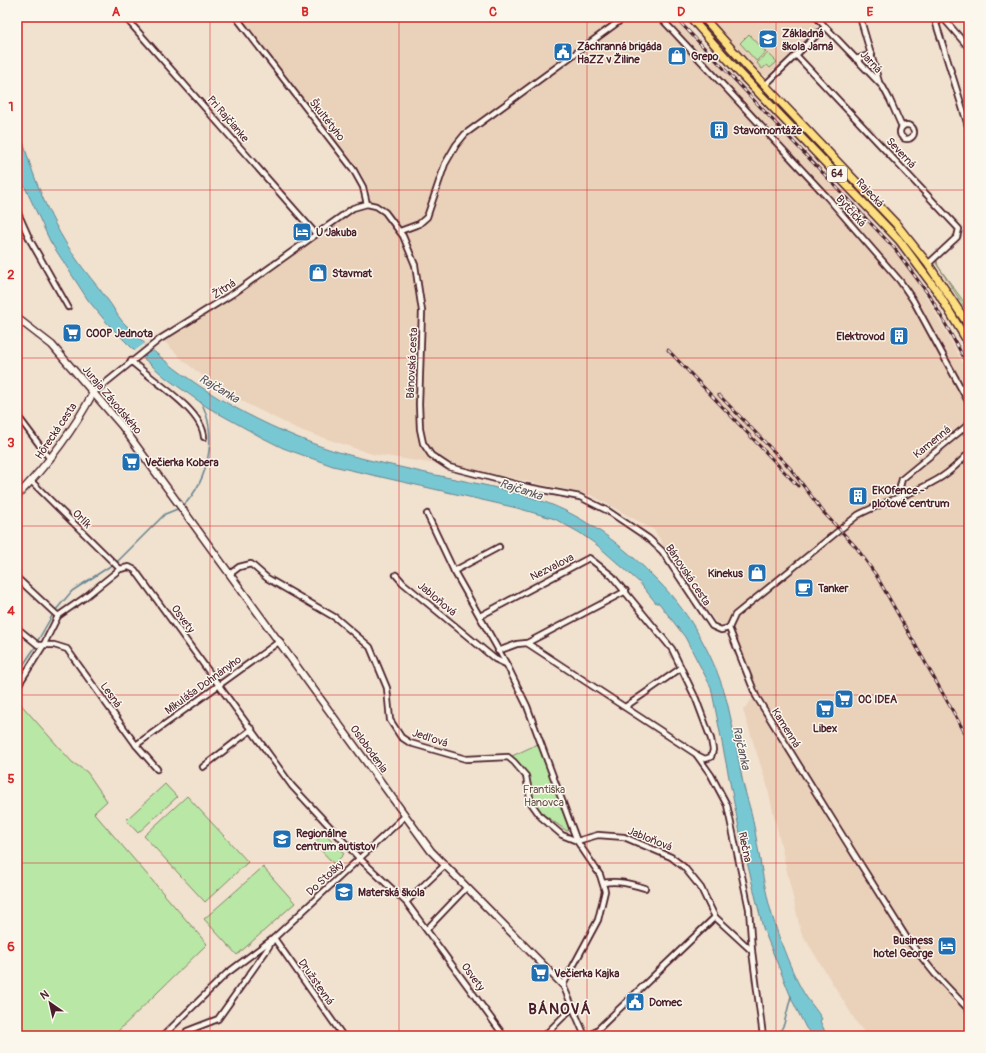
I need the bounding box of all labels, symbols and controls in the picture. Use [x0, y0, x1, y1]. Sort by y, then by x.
text: A [112, 4, 121, 20]
text: B [301, 4, 309, 20]
text: C [489, 4, 497, 20]
text: D [677, 4, 685, 20]
text: E [867, 4, 874, 20]
place label: Základná škola Jarná [782, 27, 833, 53]
school or university icon: Základná škola Jarná [757, 28, 779, 50]
place label: Záchranná brigáda HaZZ v Žiline [577, 40, 662, 66]
public building icon: Záchranná brigáda HaZZ v Žiline [552, 41, 574, 63]
shop icon: Grepo [666, 45, 688, 67]
street label: Jarná [857, 48, 885, 76]
place label: Grepo [691, 50, 719, 63]
street label: Pri Rajčianke [204, 93, 252, 145]
street label: Škultétyho [307, 96, 348, 144]
text: 1 [8, 99, 14, 115]
building icon: Stavomontáže [708, 119, 730, 141]
place label: Stavomontáže [733, 124, 802, 137]
street label: Severná [883, 135, 919, 171]
road number: 64 [827, 166, 847, 182]
street label: Rajecká [853, 176, 887, 210]
street label: Bytčická [833, 192, 869, 230]
hotel icon: U Jakuba [291, 221, 313, 243]
place label: U Jakuba [316, 226, 357, 239]
shop icon: Stavmat [307, 262, 329, 284]
text: 2 [7, 267, 15, 283]
place label: Stavmat [332, 267, 372, 280]
street label: Žitná [210, 277, 238, 301]
supermarket icon: COOP Jednota [61, 322, 83, 344]
building icon: Elektrovod [888, 325, 910, 347]
place label: COOP Jednota [86, 327, 153, 340]
street label: Bánovská cesta [404, 327, 420, 399]
place label: Elektrovod [836, 330, 885, 343]
street label: Juraja Závodského [80, 363, 144, 437]
water label: Rajčanka [196, 371, 243, 408]
street label: Hôrecká cesta [32, 400, 80, 462]
street label: Kamenná [911, 423, 953, 461]
text: 3 [7, 435, 15, 451]
supermarket icon: Večierka Kobera [120, 451, 142, 473]
place label: Večierka Kobera [145, 456, 219, 469]
water label: Rajčanka [498, 476, 546, 504]
place label: EKOfence - plotové centrum [872, 484, 950, 510]
building icon: EKOfence - plotové centrum [847, 485, 869, 507]
street label: Orlík [70, 507, 94, 531]
street label: Bánovská cesta [663, 542, 713, 608]
street label: Nezvalova [528, 550, 576, 584]
shop icon: Kinekus [746, 562, 768, 584]
place label: Kinekus [708, 567, 743, 580]
cafe icon: Tanker [793, 577, 815, 599]
street label: Jabloňová [415, 579, 459, 619]
place label: Tanker [817, 582, 849, 595]
street label: Osvety [169, 602, 198, 636]
text: 4 [7, 603, 15, 619]
street label: Mikuláša Dohnányho [162, 653, 244, 717]
street label: Lesná [98, 680, 124, 710]
supermarket icon: OC IDEA [833, 688, 855, 710]
place label: OC IDEA [858, 693, 898, 706]
supermarket icon: Libex [814, 698, 836, 720]
street label: Kamenná [769, 706, 803, 750]
place label: Libex [813, 722, 838, 735]
street label: Oslobodenia [347, 723, 391, 775]
water label: Rajčanka [729, 725, 754, 773]
street label: Jedľová [411, 726, 449, 750]
text: 5 [7, 771, 15, 787]
park label: Františka Hanovca [523, 783, 565, 809]
street label: Jabloňová [626, 824, 674, 854]
place label: Regionálne centrum autistov [295, 827, 376, 853]
school or university icon: Regionálne centrum autistov [271, 828, 293, 850]
street label: Riečna [735, 831, 755, 863]
street label: Do Stošky [304, 857, 347, 898]
school or university icon: Materská škola [333, 881, 355, 903]
place label: Materská škola [358, 886, 425, 899]
place label: Business hotel George [874, 934, 934, 960]
hotel icon: Business hotel George [936, 935, 958, 957]
text: 6 [7, 939, 15, 955]
street label: Družstevná [295, 956, 337, 1008]
street label: Osvety [459, 960, 488, 994]
supermarket icon: Večierka Kajka [529, 962, 551, 984]
place label: Večierka Kajka [554, 967, 619, 980]
north arrow [30, 983, 70, 1023]
text: N [38, 987, 52, 1003]
public building icon: Domec [624, 991, 646, 1013]
place label: Domec [649, 996, 683, 1009]
district label: BÁNOVÁ [528, 1000, 592, 1019]

